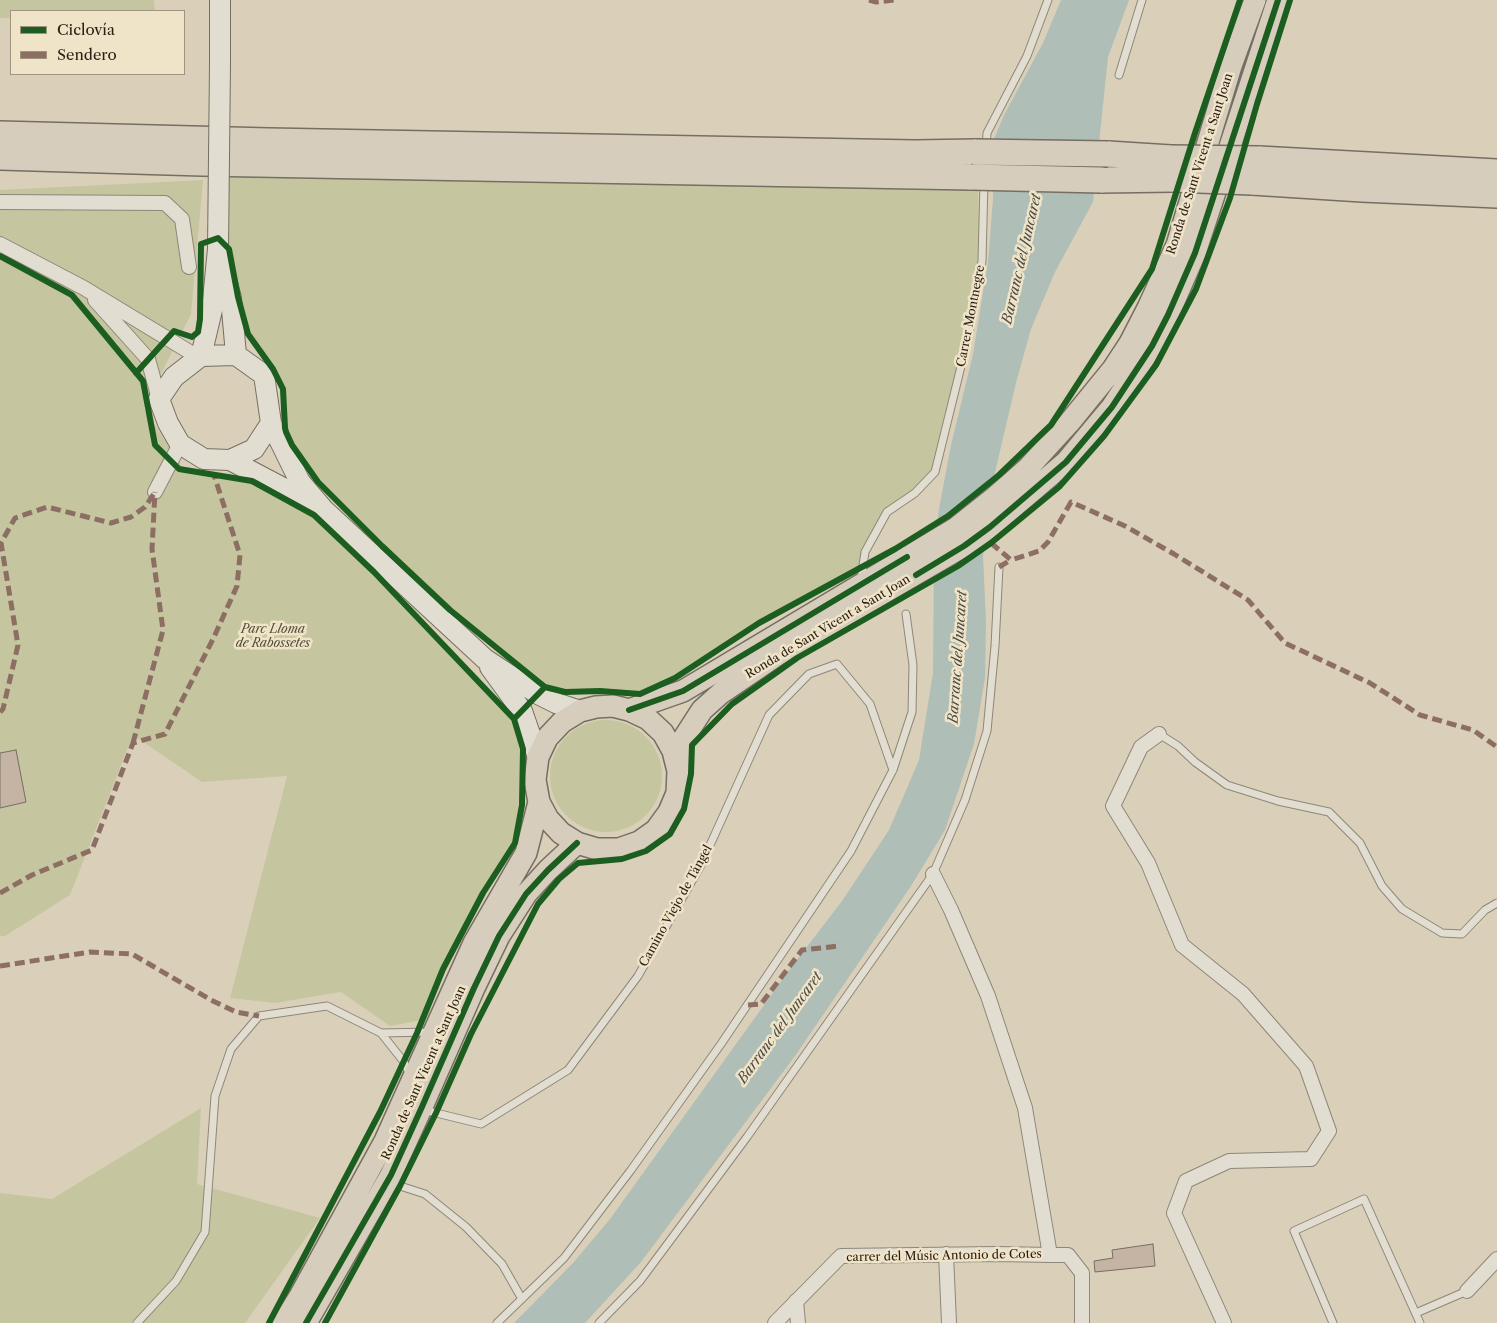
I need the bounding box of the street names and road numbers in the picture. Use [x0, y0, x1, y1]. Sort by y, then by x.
street label: Ronda de Sant Vicent a Sant Joan [1164, 72, 1236, 256]
street label: Carrer Montnegre [954, 264, 988, 368]
street label: Ronda de Sant Vicent a Sant Joan [743, 572, 913, 682]
street label: Camino Viejo de Tángel [637, 843, 715, 969]
street label: Ronda de Sant Vicent a Sant Joan [379, 984, 469, 1162]
street label: carrer del Músic Antonio de Cotes [846, 1247, 1042, 1265]

